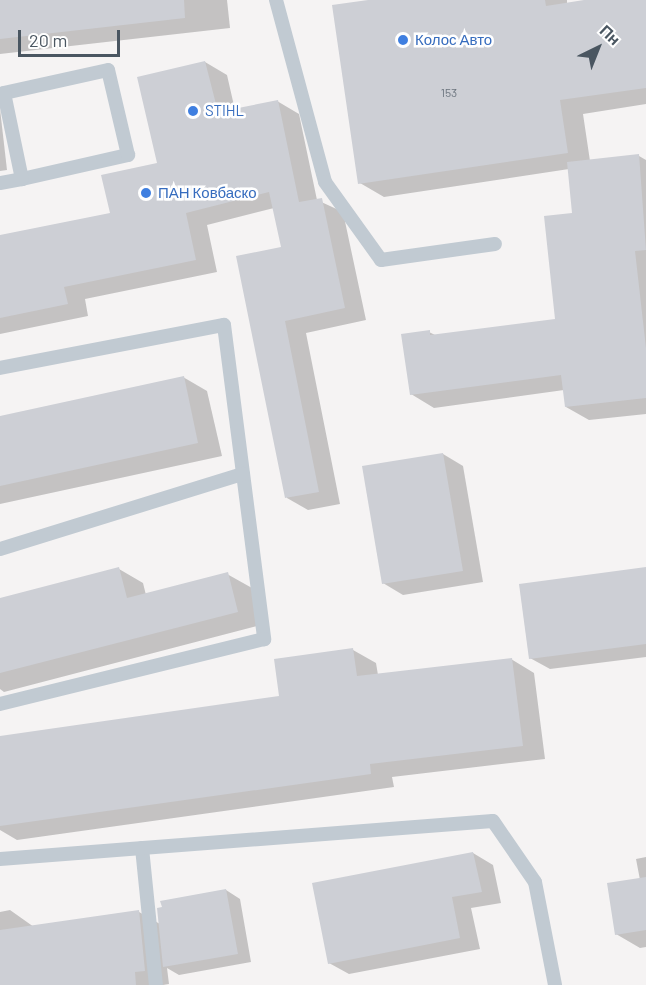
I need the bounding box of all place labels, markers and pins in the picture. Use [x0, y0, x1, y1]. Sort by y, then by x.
place label: Колос Авто [415, 31, 492, 49]
marker: Колос Авто [396, 33, 410, 47]
place label: STIHL [205, 102, 244, 120]
marker: STIHL [186, 104, 200, 118]
place label: ПАН Ковбаско [158, 184, 257, 202]
marker: ПАН Ковбаско [139, 186, 153, 200]

